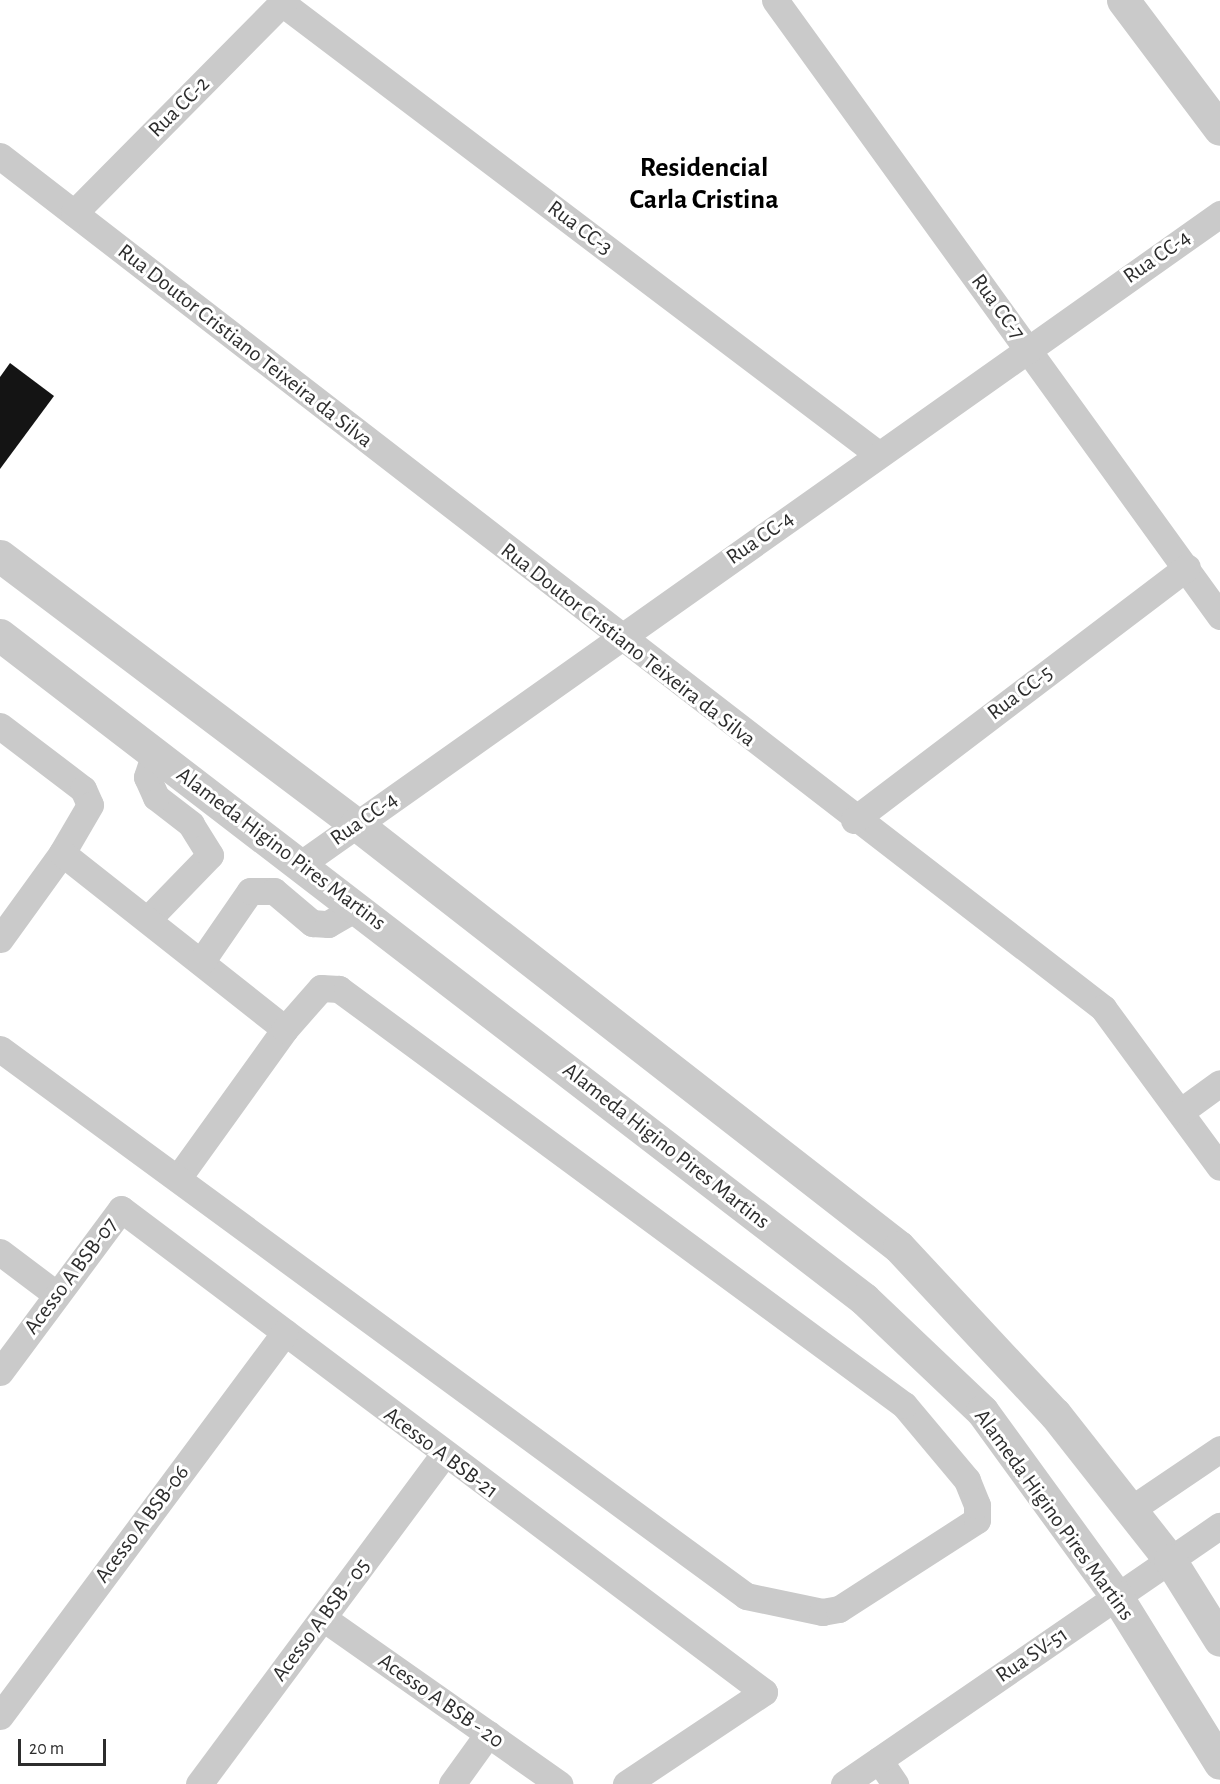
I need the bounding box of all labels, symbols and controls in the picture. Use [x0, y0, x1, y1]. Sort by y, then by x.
street label: Rua CC-2 [143, 71, 215, 143]
district label: Residencial Carla Cristina [629, 151, 779, 217]
street label: Rua CC-3 [542, 195, 618, 261]
street label: Rua CC-4 [1118, 224, 1196, 290]
street label: Rua Doutor Cristiano Teixeira da Silva [112, 238, 378, 454]
street label: Rua CC-7 [965, 269, 1031, 345]
street label: Rua CC-4 [721, 505, 799, 571]
street label: Rua Doutor Cristiano Teixeira da Silva [495, 537, 761, 753]
street label: Rua CC-5 [982, 660, 1058, 726]
street label: Alameda Higino Pires Martins [171, 762, 391, 936]
street label: Rua CC-4 [325, 786, 403, 852]
street label: Alameda Higino Pires Martins [557, 1057, 775, 1235]
street label: Acesso A BSB-07 [18, 1212, 124, 1340]
street label: Acesso A BSB-21 [379, 1401, 503, 1505]
street label: Alameda Higino Pires Martins [968, 1404, 1140, 1626]
street label: Acesso A BSB-06 [89, 1460, 195, 1588]
street label: Acesso A BSB - 05 [266, 1553, 376, 1687]
street label: Rua SV-51 [991, 1621, 1073, 1689]
street label: Acesso A BSB - 20 [373, 1648, 509, 1754]
scale bar [21, 1727, 110, 1765]
text: 20 m [29, 1740, 64, 1758]

